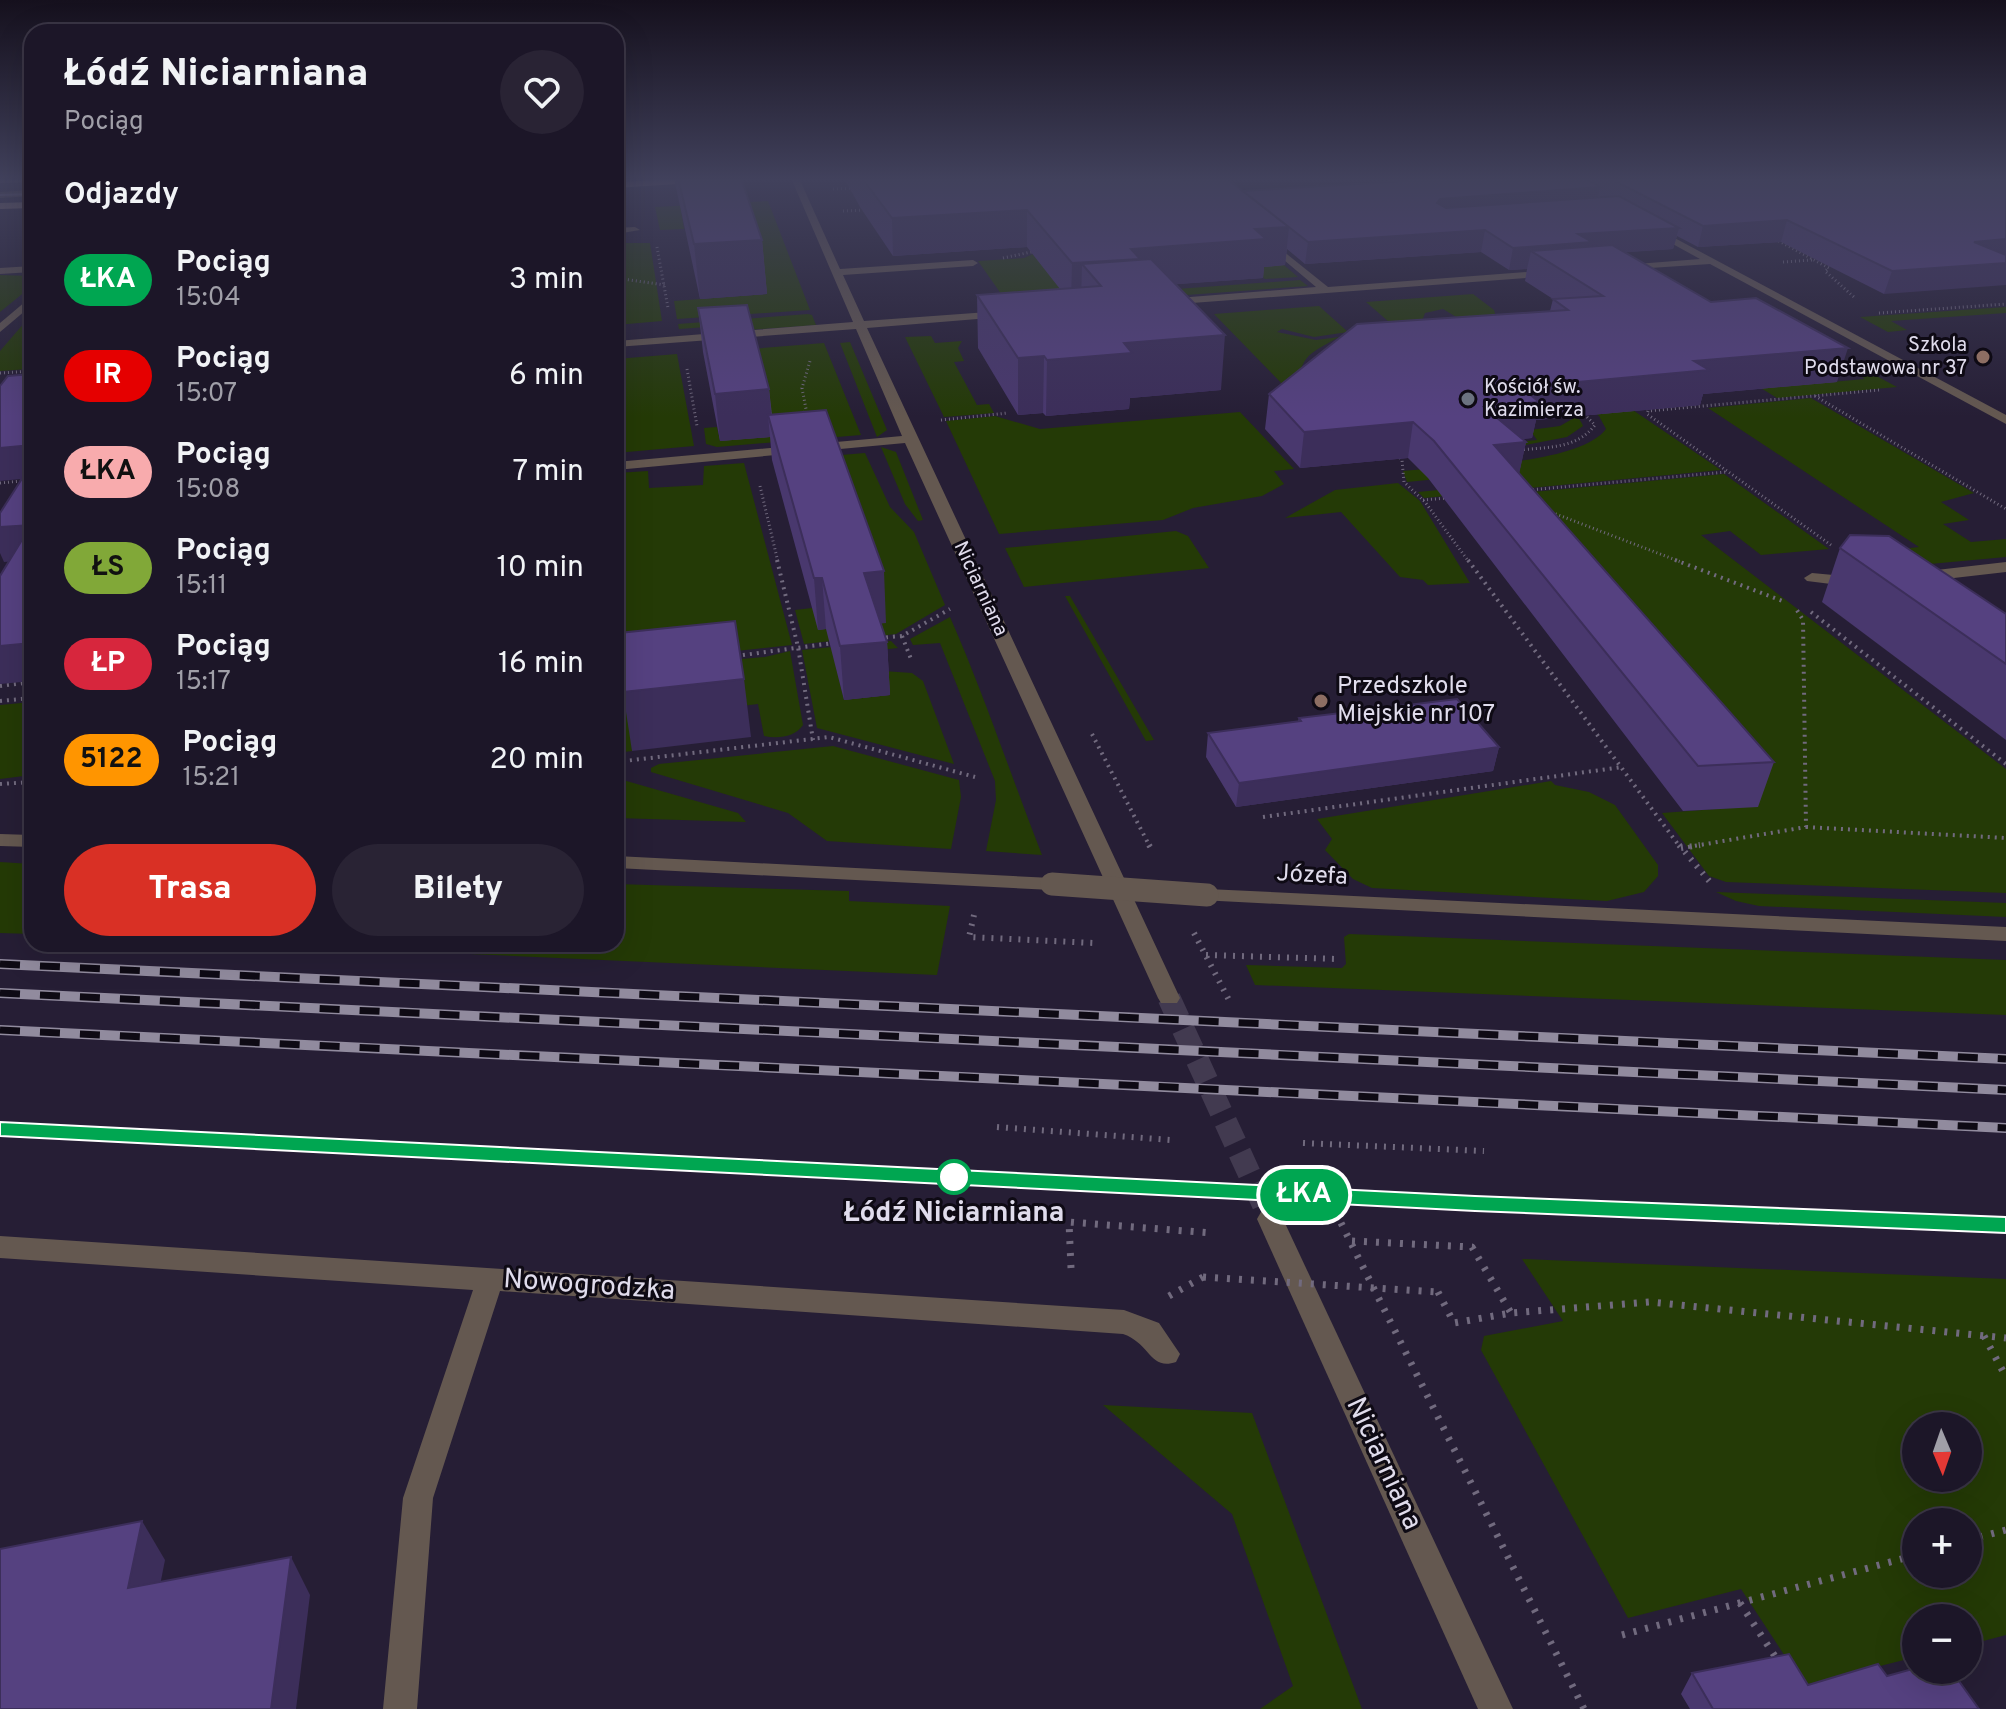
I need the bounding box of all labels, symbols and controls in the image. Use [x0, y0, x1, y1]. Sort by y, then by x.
button: heart [500, 50, 584, 134]
text: Łódź Niciarniana [64, 51, 368, 100]
text: Pociąg [64, 106, 144, 139]
text: Odjazdy [64, 177, 179, 214]
text: Pociąg [176, 245, 271, 282]
text: ŁKA [80, 262, 136, 298]
text: 3 min [509, 262, 584, 299]
text: 15:04 [176, 282, 241, 315]
place label: Szkola Podstawowa nr 37 [1804, 333, 1967, 382]
text: Pociąg [176, 341, 271, 378]
marker: Szkola Podstawowa nr 37 [1974, 348, 1992, 366]
text: IR [94, 358, 122, 394]
text: 6 min [509, 358, 584, 395]
place label: Kościół św. Kazimierza [1484, 375, 1584, 424]
text: 15:07 [176, 378, 237, 411]
marker: Kościół św. Kazimierza [1459, 390, 1477, 408]
text: Pociąg [176, 437, 271, 474]
text: ŁKA [80, 454, 136, 490]
text: 7 min [513, 454, 584, 491]
text: 15:08 [176, 474, 240, 507]
text: Pociąg [176, 533, 271, 570]
street label: Niciarniana [947, 537, 1013, 641]
text: ŁS [92, 550, 124, 586]
text: 10 min [497, 550, 584, 587]
text: 15:11 [176, 570, 227, 603]
text: Pociąg [176, 629, 271, 666]
text: ŁP [91, 646, 125, 682]
text: 16 min [498, 646, 584, 683]
text: 15:17 [176, 666, 231, 699]
place label: Przedszkole Miejskie nr 107 [1337, 672, 1495, 730]
marker: Przedszkole Miejskie nr 107 [1312, 692, 1330, 710]
text: Pociąg [183, 725, 277, 762]
text: 5122 [80, 742, 143, 778]
text: 20 min [489, 742, 584, 779]
text: 15:21 [183, 762, 240, 795]
button: Trasa [64, 844, 316, 936]
button: Bilety [332, 844, 584, 936]
street label: Józefa [1276, 859, 1348, 893]
marker: Łódź Niciarniana [937, 1160, 971, 1194]
line badge: ŁKA [1258, 1169, 1350, 1221]
text: ŁKA [1276, 1177, 1332, 1213]
place label: Łódź Niciarniana [844, 1196, 1064, 1232]
street label: Nowogrodzka [502, 1262, 676, 1310]
street label: Niciarniana [1337, 1392, 1429, 1536]
north arrow [1902, 1412, 1982, 1492]
map controls [1902, 1412, 1982, 1684]
button: + [1902, 1508, 1982, 1588]
button: − [1902, 1604, 1982, 1684]

